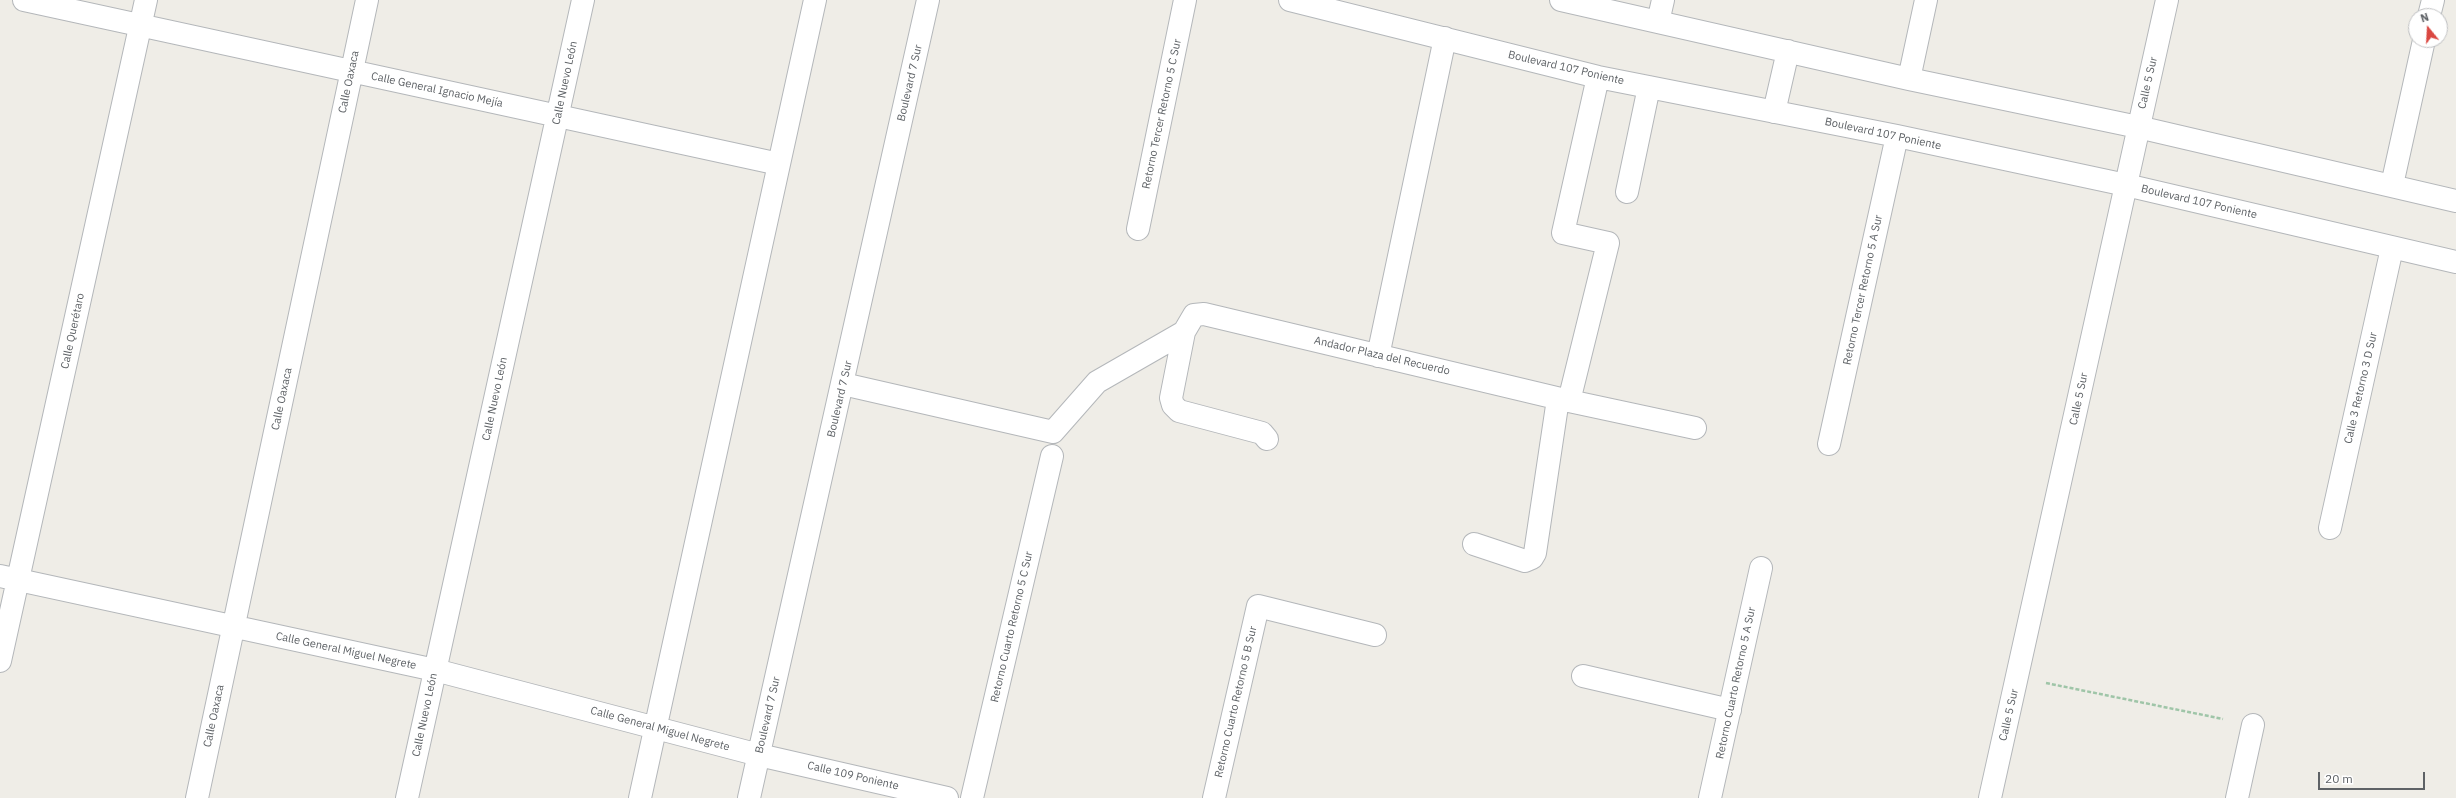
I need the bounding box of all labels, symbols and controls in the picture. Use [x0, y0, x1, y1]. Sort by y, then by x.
north arrow [2408, 8, 2448, 48]
text: N [2419, 10, 2431, 25]
street label: Retorno Tercer Retorno 5 C Sur [1140, 38, 1184, 190]
street label: Calle Nuevo León [550, 40, 580, 126]
street label: Boulevard 7 Sur [895, 43, 925, 123]
street label: Boulevard 107 Poniente [1507, 48, 1625, 88]
street label: Calle Oaxaca [336, 49, 362, 115]
street label: Calle 5 Sur [2136, 56, 2160, 110]
street label: Calle General Ignacio Mejía [370, 70, 504, 110]
street label: Boulevard 107 Poniente [1824, 115, 1942, 153]
street label: Boulevard 107 Poniente [2140, 182, 2258, 222]
street label: Retorno Tercer Retorno 5 A Sur [1841, 214, 1885, 366]
street label: Calle Querétaro [59, 292, 87, 370]
street label: Calle 3 Retorno 3 D Sur [2342, 331, 2380, 445]
street label: Andador Plaza del Recuerdo [1313, 334, 1451, 378]
street label: Calle Nuevo León [480, 356, 510, 442]
street label: Boulevard 7 Sur [825, 359, 855, 439]
street label: Calle Oaxaca [269, 366, 295, 432]
street label: Calle 5 Sur [2067, 372, 2091, 426]
street label: Retorno Cuarto Retorno 5 C Sur [988, 550, 1036, 704]
street label: Retorno Cuarto Retorno 5 A Sur [1713, 606, 1759, 760]
street label: Retorno Cuarto Retorno 5 B Sur [1212, 625, 1260, 779]
street label: Calle General Miguel Negrete [274, 630, 418, 672]
street label: Calle Nuevo León [410, 672, 440, 758]
street label: Boulevard 7 Sur [753, 675, 783, 755]
street label: Calle Oaxaca [201, 683, 227, 749]
street label: Calle 5 Sur [1997, 688, 2021, 742]
street label: Calle General Miguel Negrete [589, 704, 731, 754]
street label: Calle 109 Poniente [806, 759, 900, 793]
scale bar [2320, 764, 2427, 790]
text: 20 m [2325, 771, 2353, 786]

